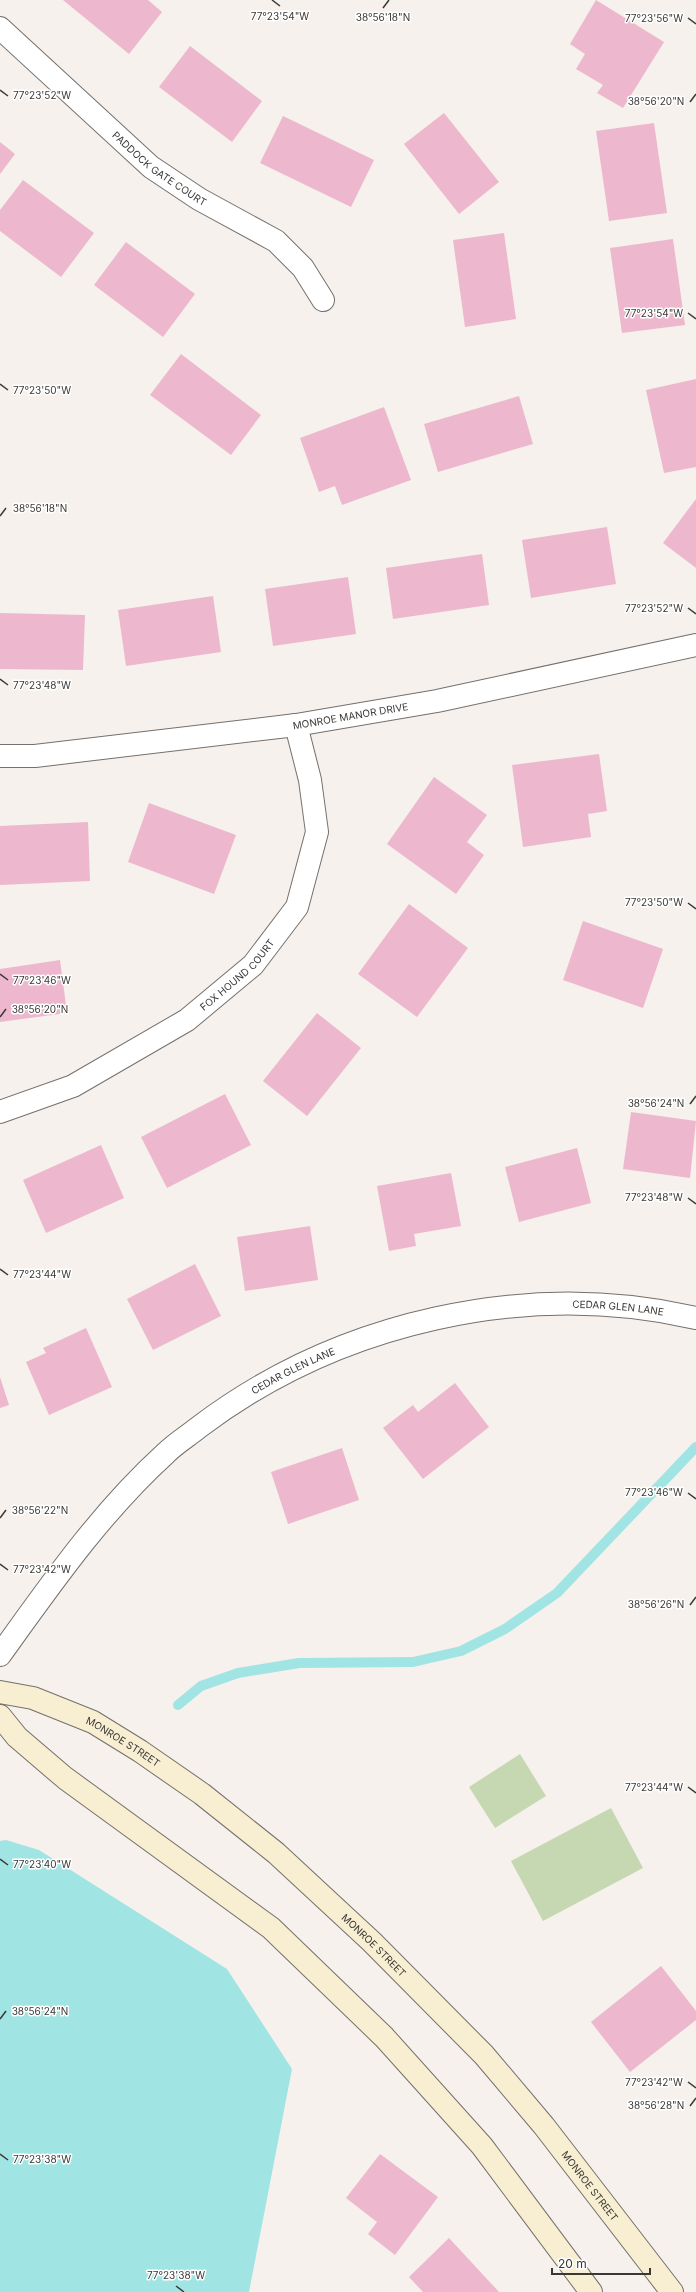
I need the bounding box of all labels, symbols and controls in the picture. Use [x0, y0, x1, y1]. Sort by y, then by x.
text: 77°23'54"W [251, 10, 309, 22]
text: 38°56'18"N [356, 11, 410, 23]
text: 77°23'56"W [625, 12, 683, 24]
text: 77°23'52"W [13, 89, 71, 101]
text: 38°56'20"N [628, 95, 684, 107]
street label: PADDOCK GATE COURT [110, 129, 209, 208]
text: 77°23'54"W [625, 307, 683, 319]
text: 77°23'50"W [13, 384, 71, 396]
text: 38°56'18"N [13, 502, 67, 514]
text: 77°23'52"W [625, 602, 683, 614]
text: 77°23'48"W [13, 679, 71, 691]
street label: MONROE MANOR DRIVE [292, 700, 409, 731]
text: 77°23'50"W [625, 896, 683, 908]
street label: FOX HOUND COURT [197, 937, 277, 1013]
text: 77°23'46"W [13, 974, 71, 986]
text: 38°56'20"N [12, 1003, 68, 1015]
text: 38°56'24"N [628, 1097, 684, 1109]
text: 77°23'48"W [625, 1191, 683, 1203]
text: 77°23'44"W [13, 1268, 71, 1280]
street label: CEDAR GLEN LANE [572, 1298, 665, 1318]
street label: CEDAR GLEN LANE [249, 1345, 337, 1396]
text: 77°23'46"W [625, 1486, 683, 1498]
text: 38°56'22"N [12, 1504, 68, 1516]
text: 77°23'42"W [13, 1563, 71, 1575]
text: 38°56'26"N [628, 1598, 684, 1610]
street label: MONROE STREET [85, 1714, 162, 1769]
text: 77°23'44"W [625, 1781, 683, 1793]
text: 77°23'40"W [13, 1858, 71, 1870]
street label: MONROE STREET [339, 1911, 409, 1979]
text: 38°56'24"N [12, 2005, 68, 2017]
text: 77°23'42"W [625, 2076, 683, 2088]
text: 38°56'28"N [628, 2099, 684, 2111]
street label: MONROE STREET [559, 2149, 621, 2223]
text: 77°23'38"W [13, 2153, 71, 2165]
scale bar [552, 2250, 650, 2276]
text: 20 m [558, 2256, 587, 2271]
text: 77°23'38"W [147, 2269, 205, 2281]

